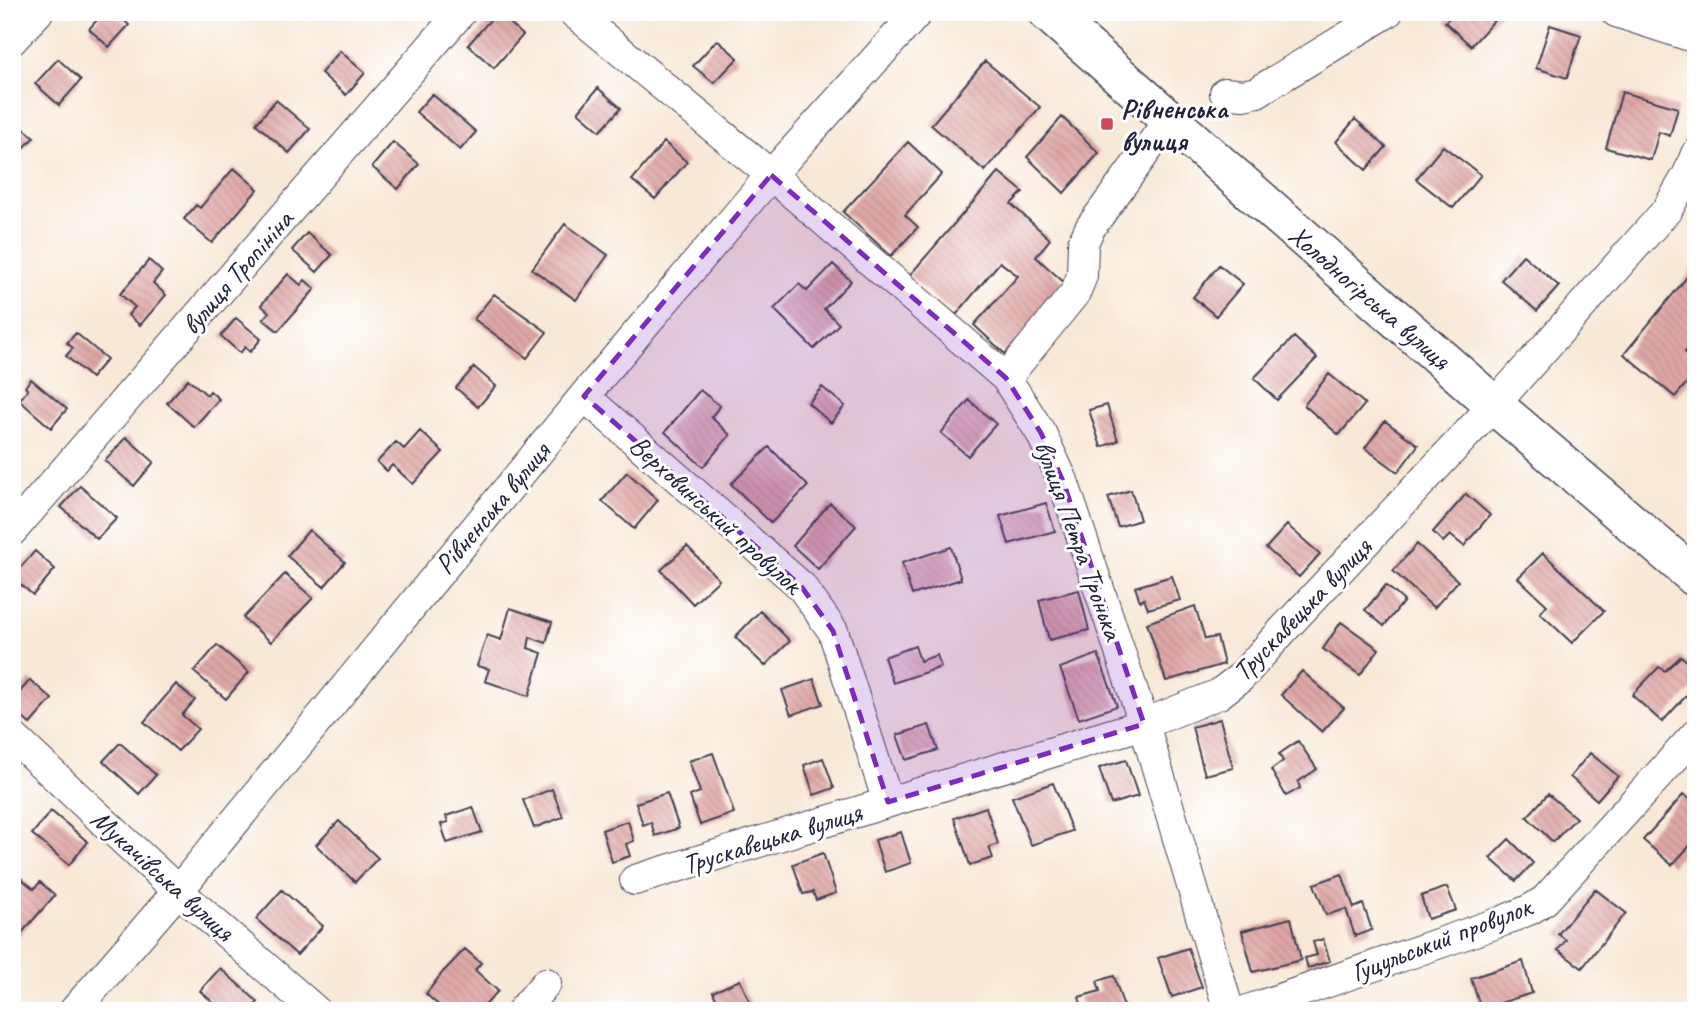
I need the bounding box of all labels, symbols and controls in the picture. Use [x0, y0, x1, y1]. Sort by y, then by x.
place label: Рівненська вулиця [1121, 91, 1229, 158]
marker: Рівненська вулиця [1099, 116, 1115, 132]
street label: вулиця Тропініна [173, 201, 302, 341]
street label: Холодногірська вулиця [1282, 217, 1459, 377]
street label: Верховинський провулок [622, 427, 812, 603]
street label: Рівненська вулиця [427, 433, 559, 581]
street label: вулиця Петра Тронька [1027, 435, 1132, 646]
street label: Трускавецька вулиця [1225, 529, 1380, 688]
street label: Трускавецька вулиця [678, 794, 867, 882]
street label: Мукачівська вулиця [84, 801, 243, 949]
street label: Гуцульський провулок [1346, 888, 1538, 989]

